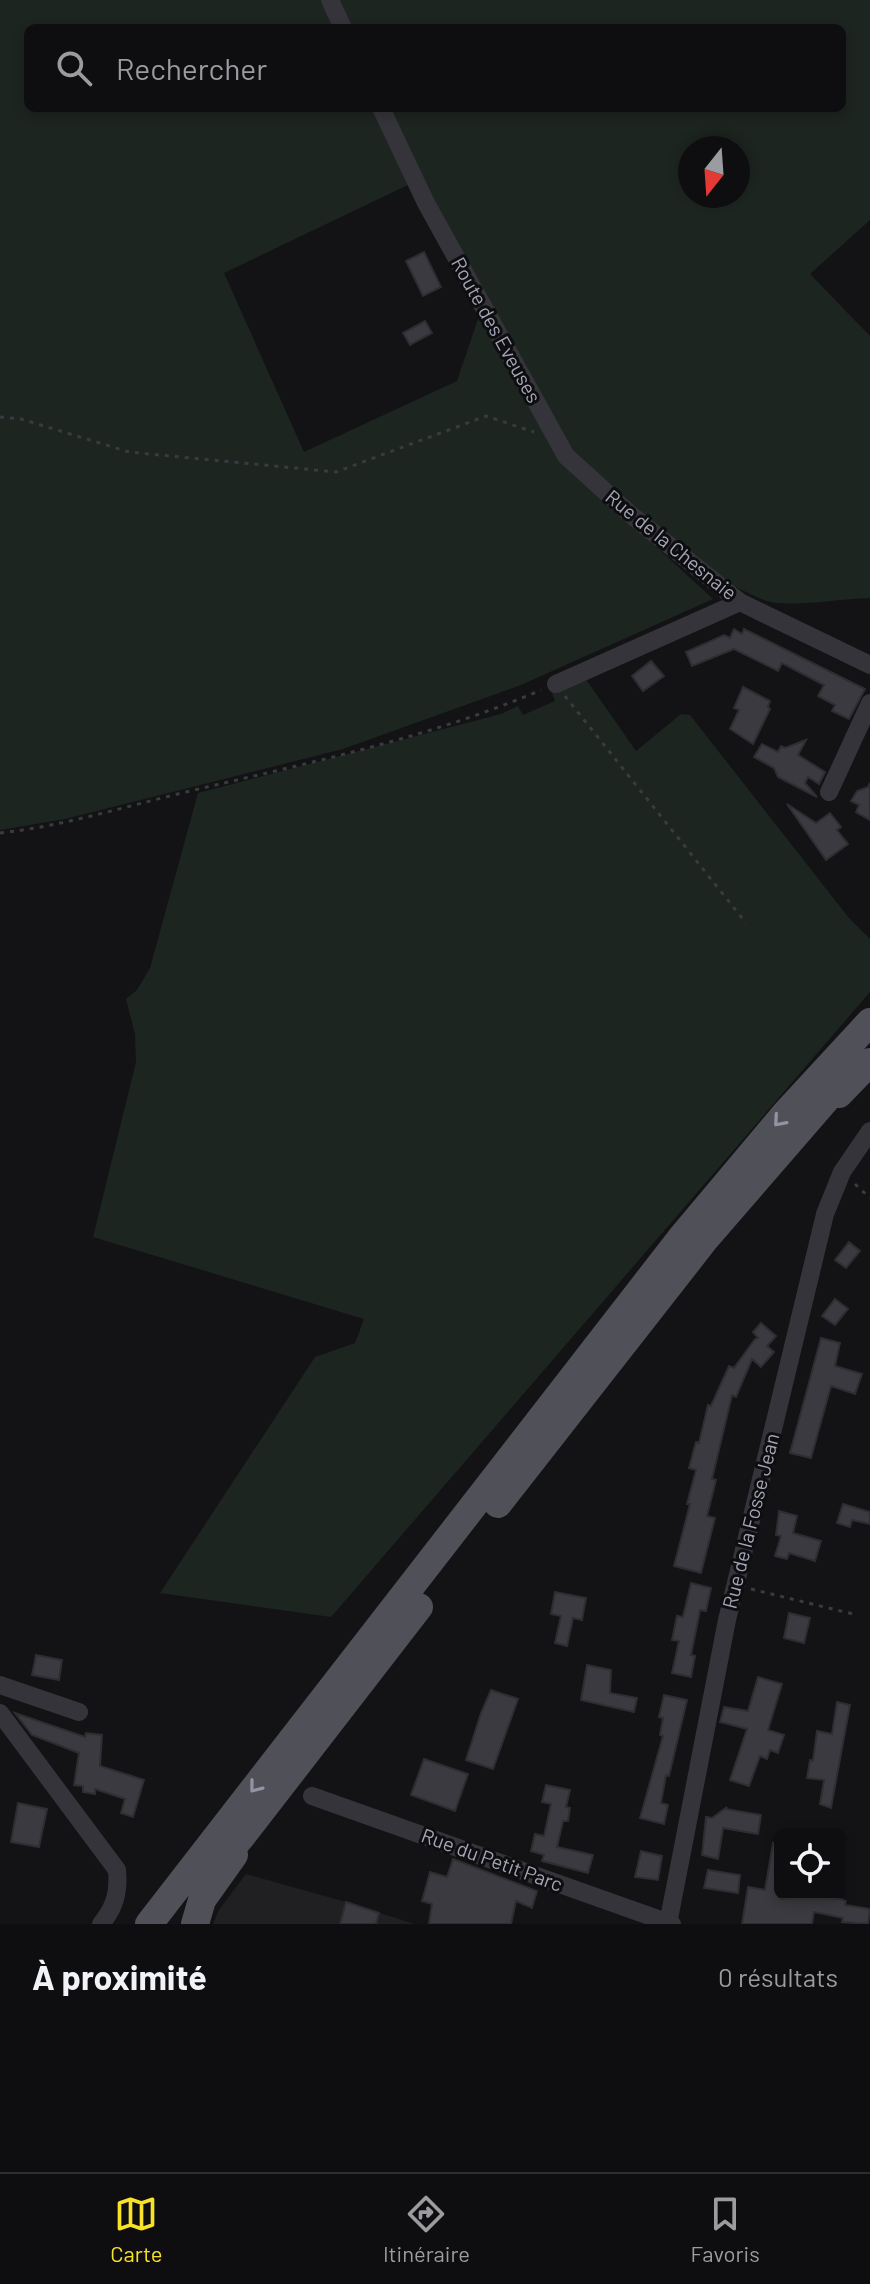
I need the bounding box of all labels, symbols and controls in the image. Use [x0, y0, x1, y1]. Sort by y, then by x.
search box [24, 24, 846, 112]
icon: search [52, 46, 96, 90]
text: Rechercher [116, 50, 267, 86]
north arrow [678, 136, 750, 208]
street label: Route des Eveuses [447, 252, 547, 407]
street label: Rue de la Chesnaie [601, 484, 742, 604]
one-way arrow [775, 1112, 789, 1126]
street label: Rue de la Fosse Jean [717, 1430, 783, 1611]
one-way arrow [250, 1778, 264, 1793]
street label: Rue du Petit Parc [418, 1822, 566, 1896]
map controls [774, 1828, 846, 1900]
button: locate [774, 1828, 846, 1900]
text: À proximité [32, 1956, 207, 1997]
text: 0 résultats [718, 1961, 838, 1992]
tab: Carte [110, 2192, 162, 2266]
tab: Itinéraire [383, 2192, 470, 2266]
tab: Favoris [691, 2192, 760, 2266]

